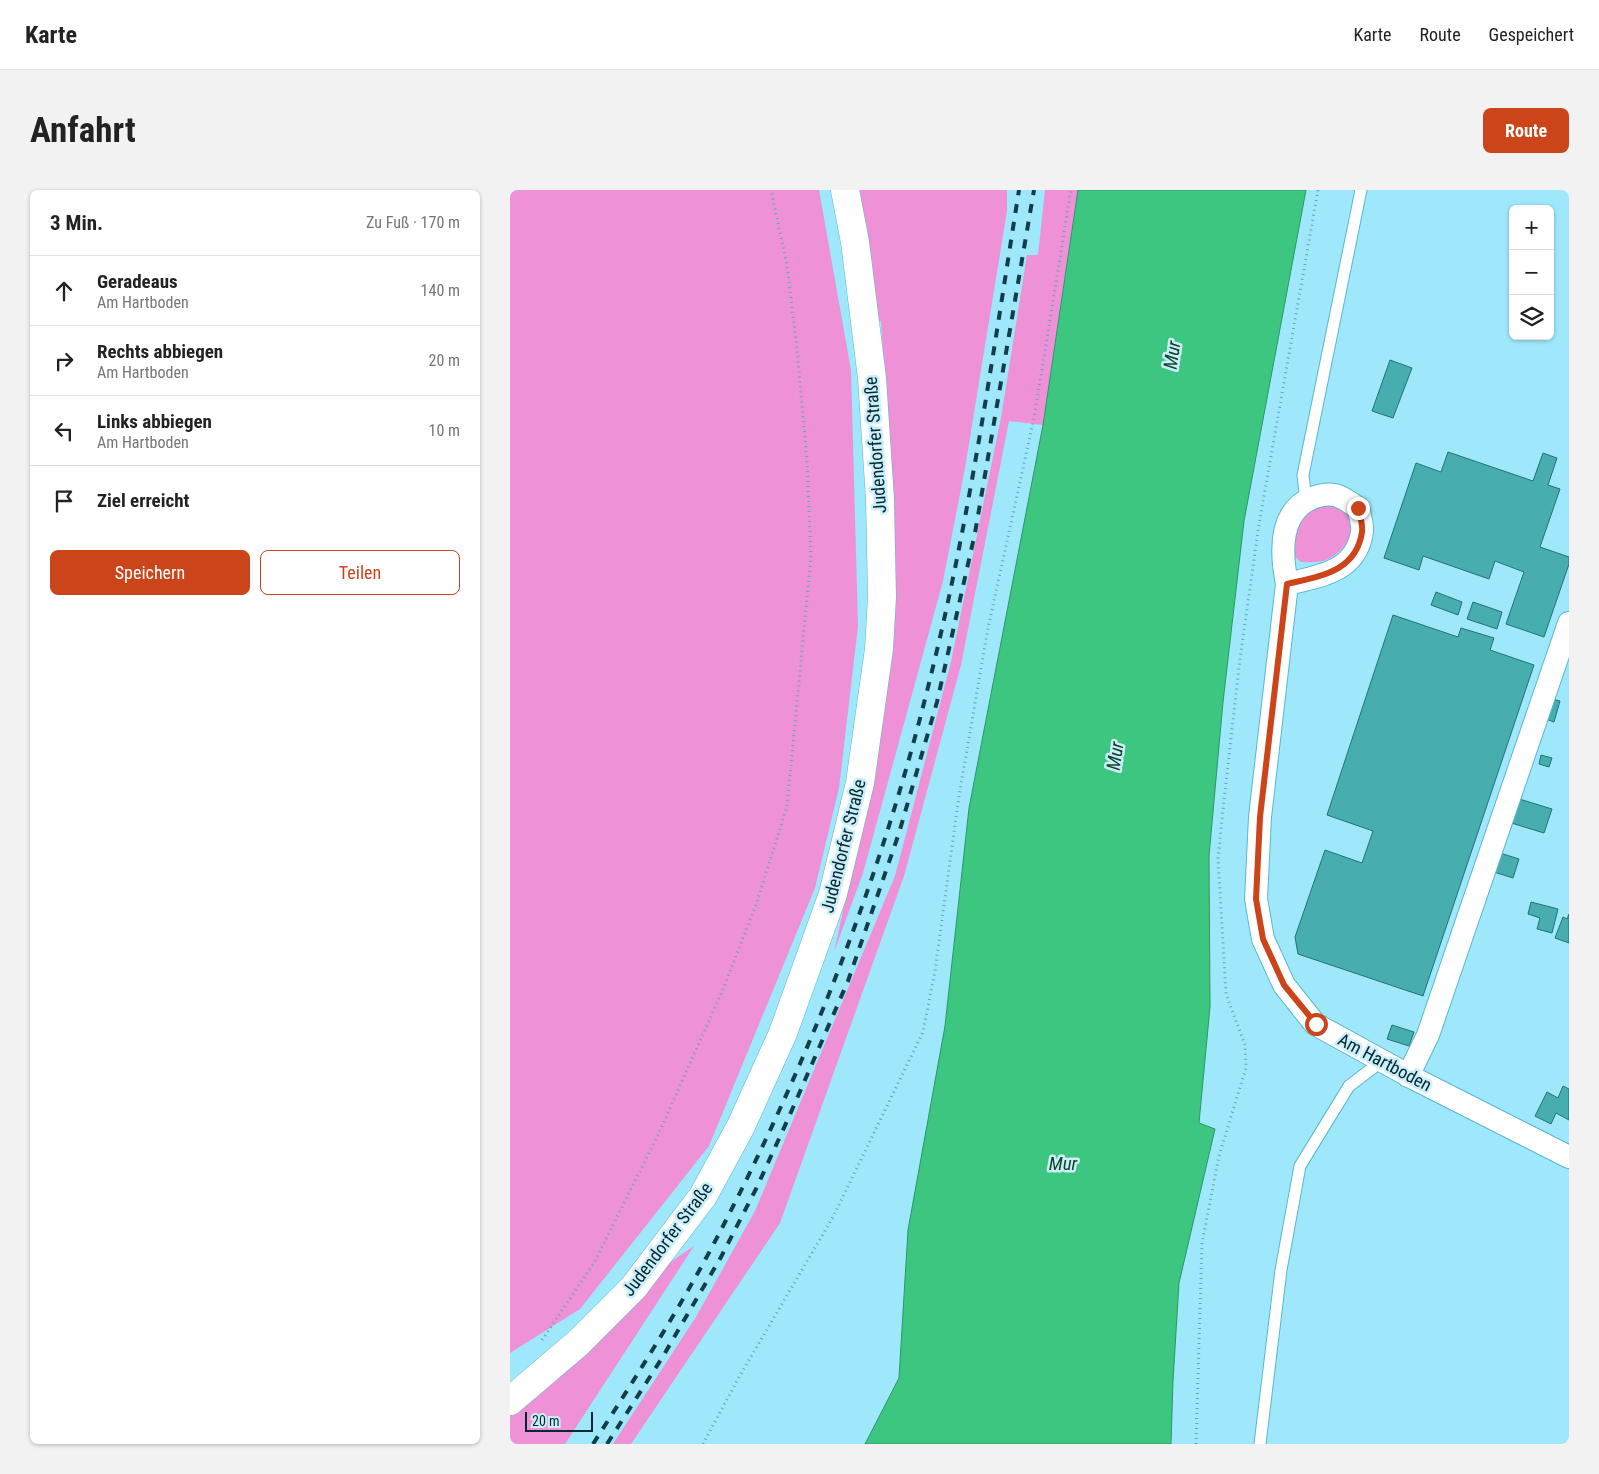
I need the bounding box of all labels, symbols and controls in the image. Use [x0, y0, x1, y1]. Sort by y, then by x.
text: Karte [25, 21, 77, 49]
text: Karte [1353, 24, 1392, 45]
text: Route [1420, 24, 1461, 45]
text: Gespeichert [1489, 24, 1574, 45]
button: Route [1483, 108, 1569, 153]
text: Anfahrt [30, 110, 136, 151]
map controls [1509, 205, 1554, 340]
button: + [1509, 205, 1554, 250]
text: 3 Min. [50, 211, 103, 235]
text: Zu Fuß · 170 m [366, 213, 460, 232]
button: − [1509, 250, 1554, 295]
text: Geradeaus [97, 270, 178, 293]
icon: ahead [50, 277, 78, 305]
text: 140 m [421, 281, 460, 300]
text: Am Hartboden [97, 293, 189, 312]
button: layers [1509, 295, 1554, 340]
water label: Mur [1159, 339, 1185, 371]
text: Rechts abbiegen [97, 340, 223, 363]
icon: right [50, 347, 78, 375]
text: 20 m [428, 351, 460, 370]
text: Am Hartboden [97, 363, 189, 382]
street label: Judendorfer Straße [860, 376, 890, 514]
text: Links abbiegen [97, 410, 212, 433]
icon: left [50, 417, 78, 445]
text: 10 m [428, 421, 460, 440]
text: Am Hartboden [97, 433, 189, 452]
icon: arrive [50, 487, 78, 515]
text: Ziel erreicht [97, 489, 189, 512]
route end [1347, 497, 1370, 520]
button: Speichern [50, 550, 250, 595]
button: Teilen [260, 550, 460, 595]
water label: Mur [1102, 740, 1128, 772]
street label: Judendorfer Straße [816, 777, 870, 915]
route start [1305, 1013, 1328, 1036]
street label: Am Hartboden [1335, 1029, 1435, 1095]
water label: Mur [1049, 1152, 1078, 1175]
street label: Judendorfer Straße [617, 1178, 717, 1300]
scale bar [525, 1409, 592, 1432]
text: 20 m [532, 1413, 560, 1429]

